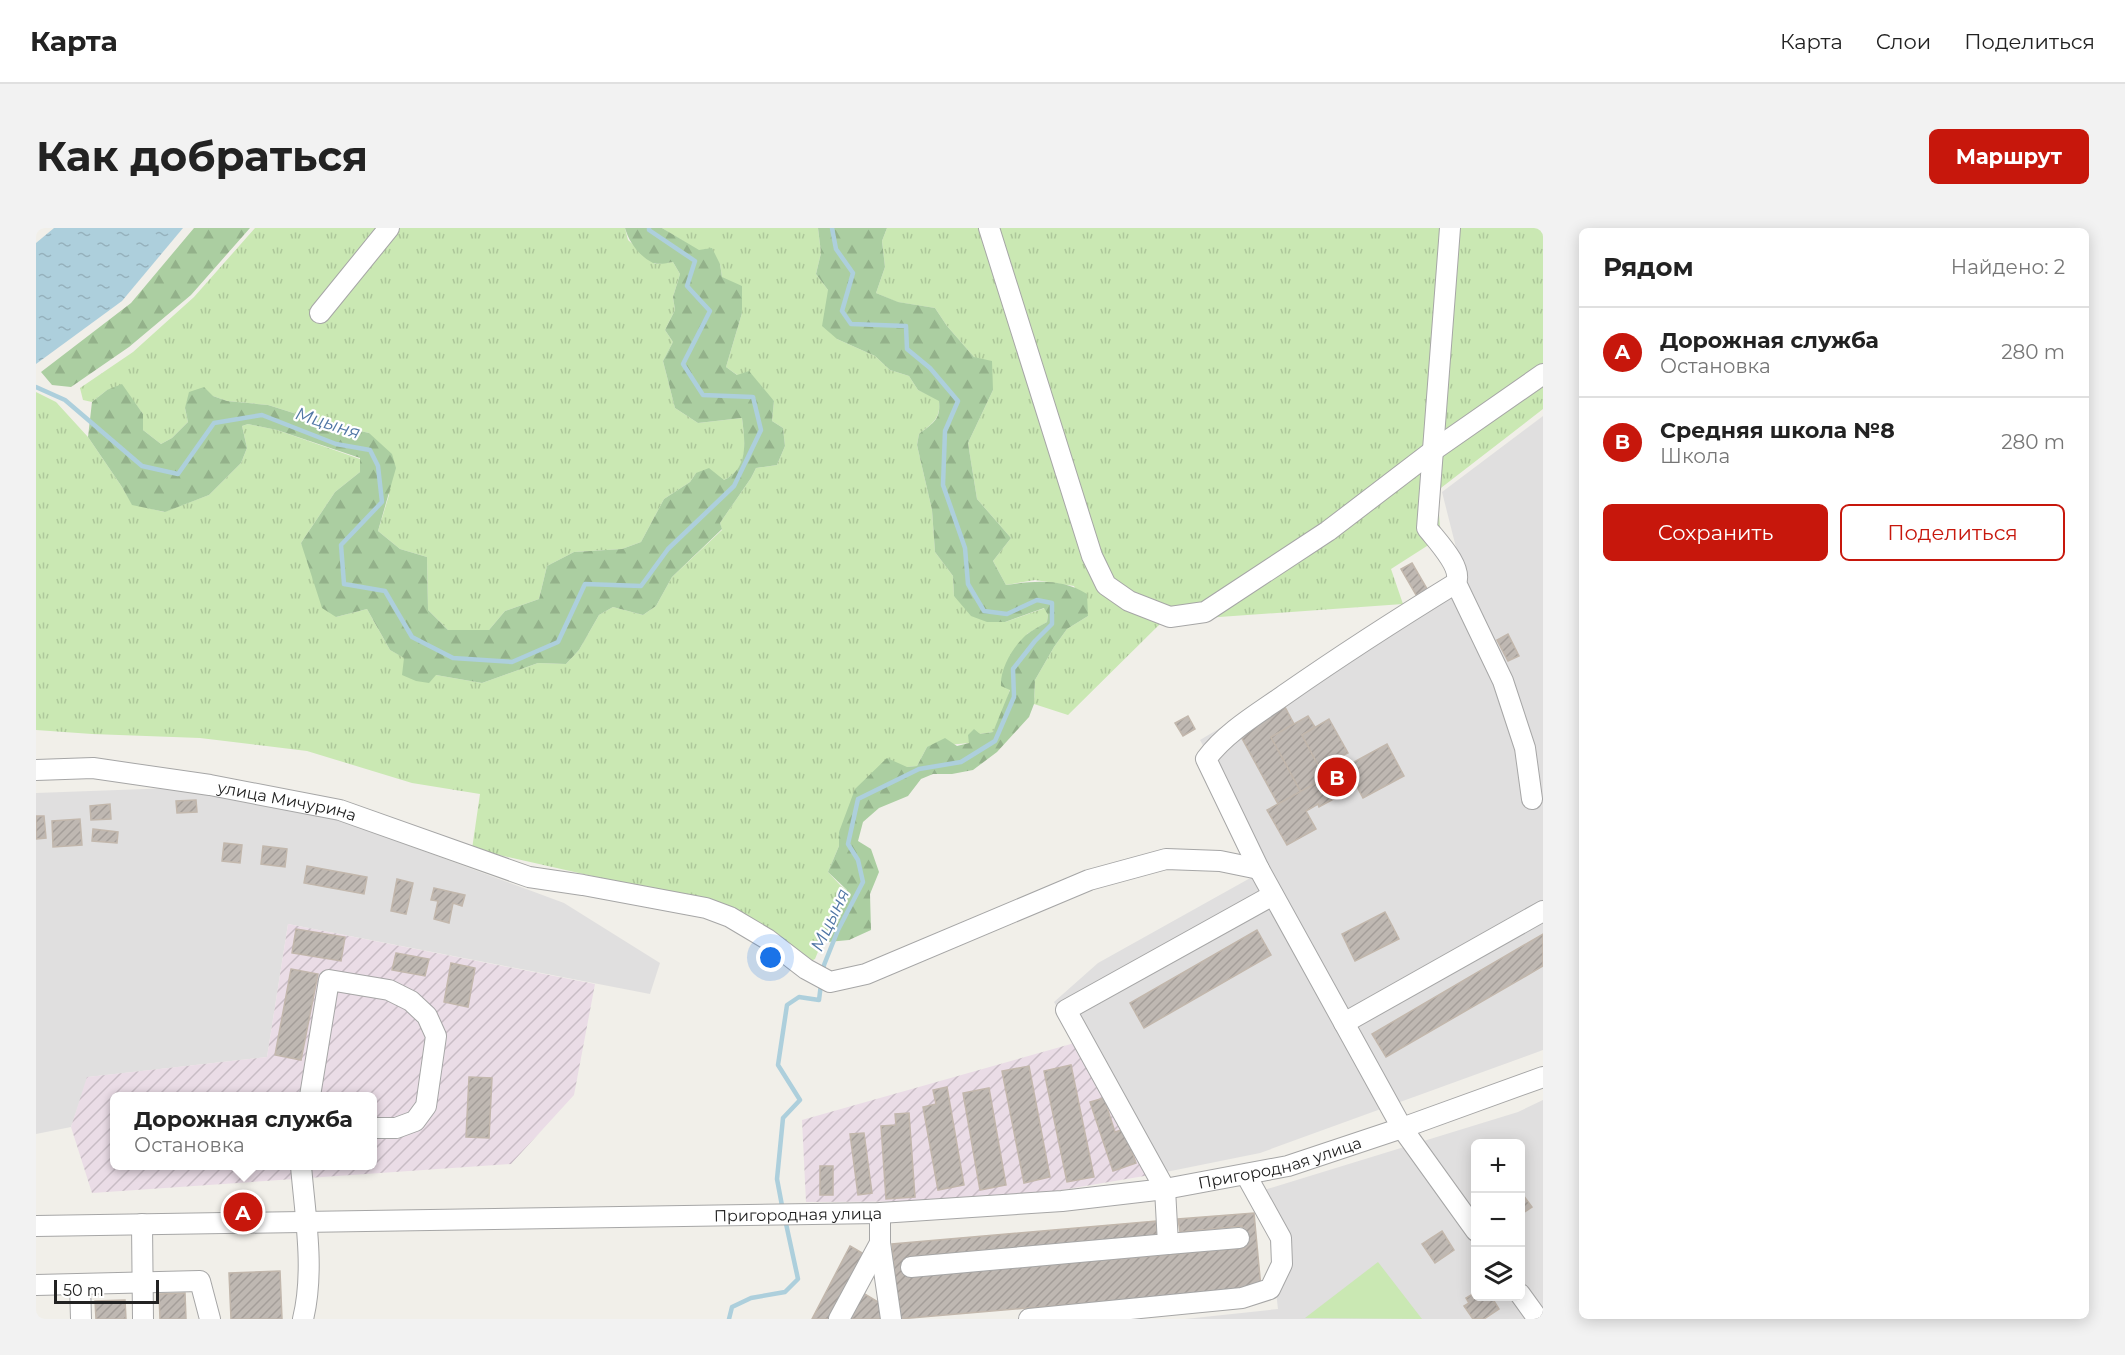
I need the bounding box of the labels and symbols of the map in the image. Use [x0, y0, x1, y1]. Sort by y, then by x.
water label: Мцыня [293, 402, 363, 444]
pin: B [1318, 754, 1356, 800]
street label: улица Мичурина [215, 777, 359, 825]
water label: Мцыня [806, 885, 854, 955]
your location [756, 943, 785, 972]
street label: Пригородная улица [1196, 1133, 1364, 1192]
pin: A [224, 1190, 262, 1234]
street label: Пригородная улица [714, 1203, 882, 1225]
scale bar [54, 1277, 159, 1304]

